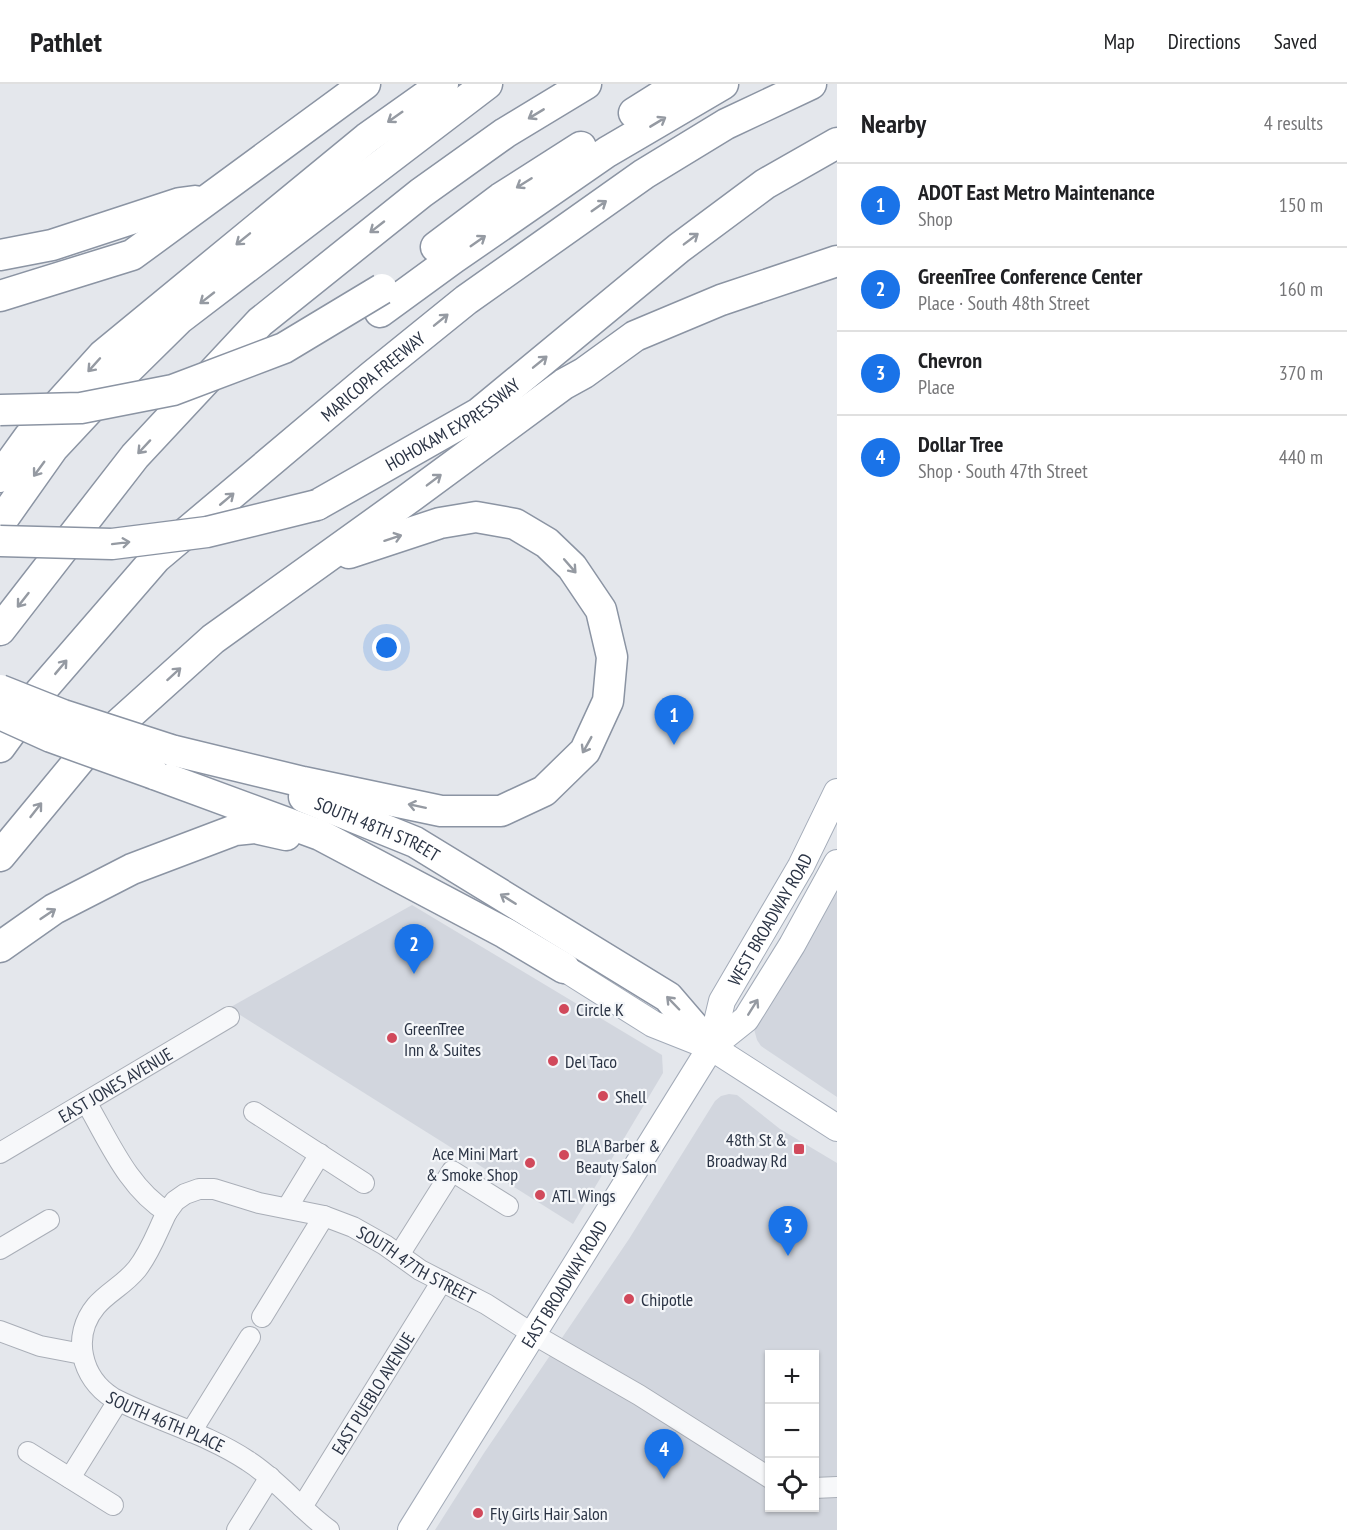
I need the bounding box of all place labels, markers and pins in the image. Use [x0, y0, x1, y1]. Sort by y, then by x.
pin: 1 [654, 696, 694, 745]
pin: 2 [394, 924, 434, 974]
place label: Circle K [576, 998, 624, 1021]
marker: Circle K [557, 1002, 571, 1016]
place label: GreenTree Inn & Suites [404, 1017, 481, 1061]
marker: GreenTree Inn & Suites [385, 1031, 399, 1045]
place label: Del Taco [565, 1050, 617, 1073]
marker: Del Taco [546, 1054, 560, 1068]
place label: Shell [615, 1085, 647, 1108]
marker: Shell [596, 1089, 610, 1103]
place label: 48th St & Broadway Rd [707, 1128, 787, 1172]
place label: BLA Barber & Beauty Salon [576, 1134, 660, 1178]
place label: Ace Mini Mart & Smoke Shop [426, 1142, 518, 1186]
marker: 48th St & Broadway Rd [792, 1142, 806, 1156]
marker: BLA Barber & Beauty Salon [557, 1148, 571, 1162]
marker: Ace Mini Mart & Smoke Shop [523, 1156, 537, 1170]
place label: ATL Wings [552, 1184, 616, 1207]
marker: ATL Wings [533, 1188, 547, 1202]
pin: 3 [768, 1206, 808, 1256]
place label: Chipotle [641, 1288, 693, 1311]
marker: Chipotle [622, 1292, 636, 1306]
pin: 4 [644, 1430, 684, 1479]
place label: Fly Girls Hair Salon [490, 1502, 608, 1525]
marker: Fly Girls Hair Salon [471, 1506, 485, 1520]

